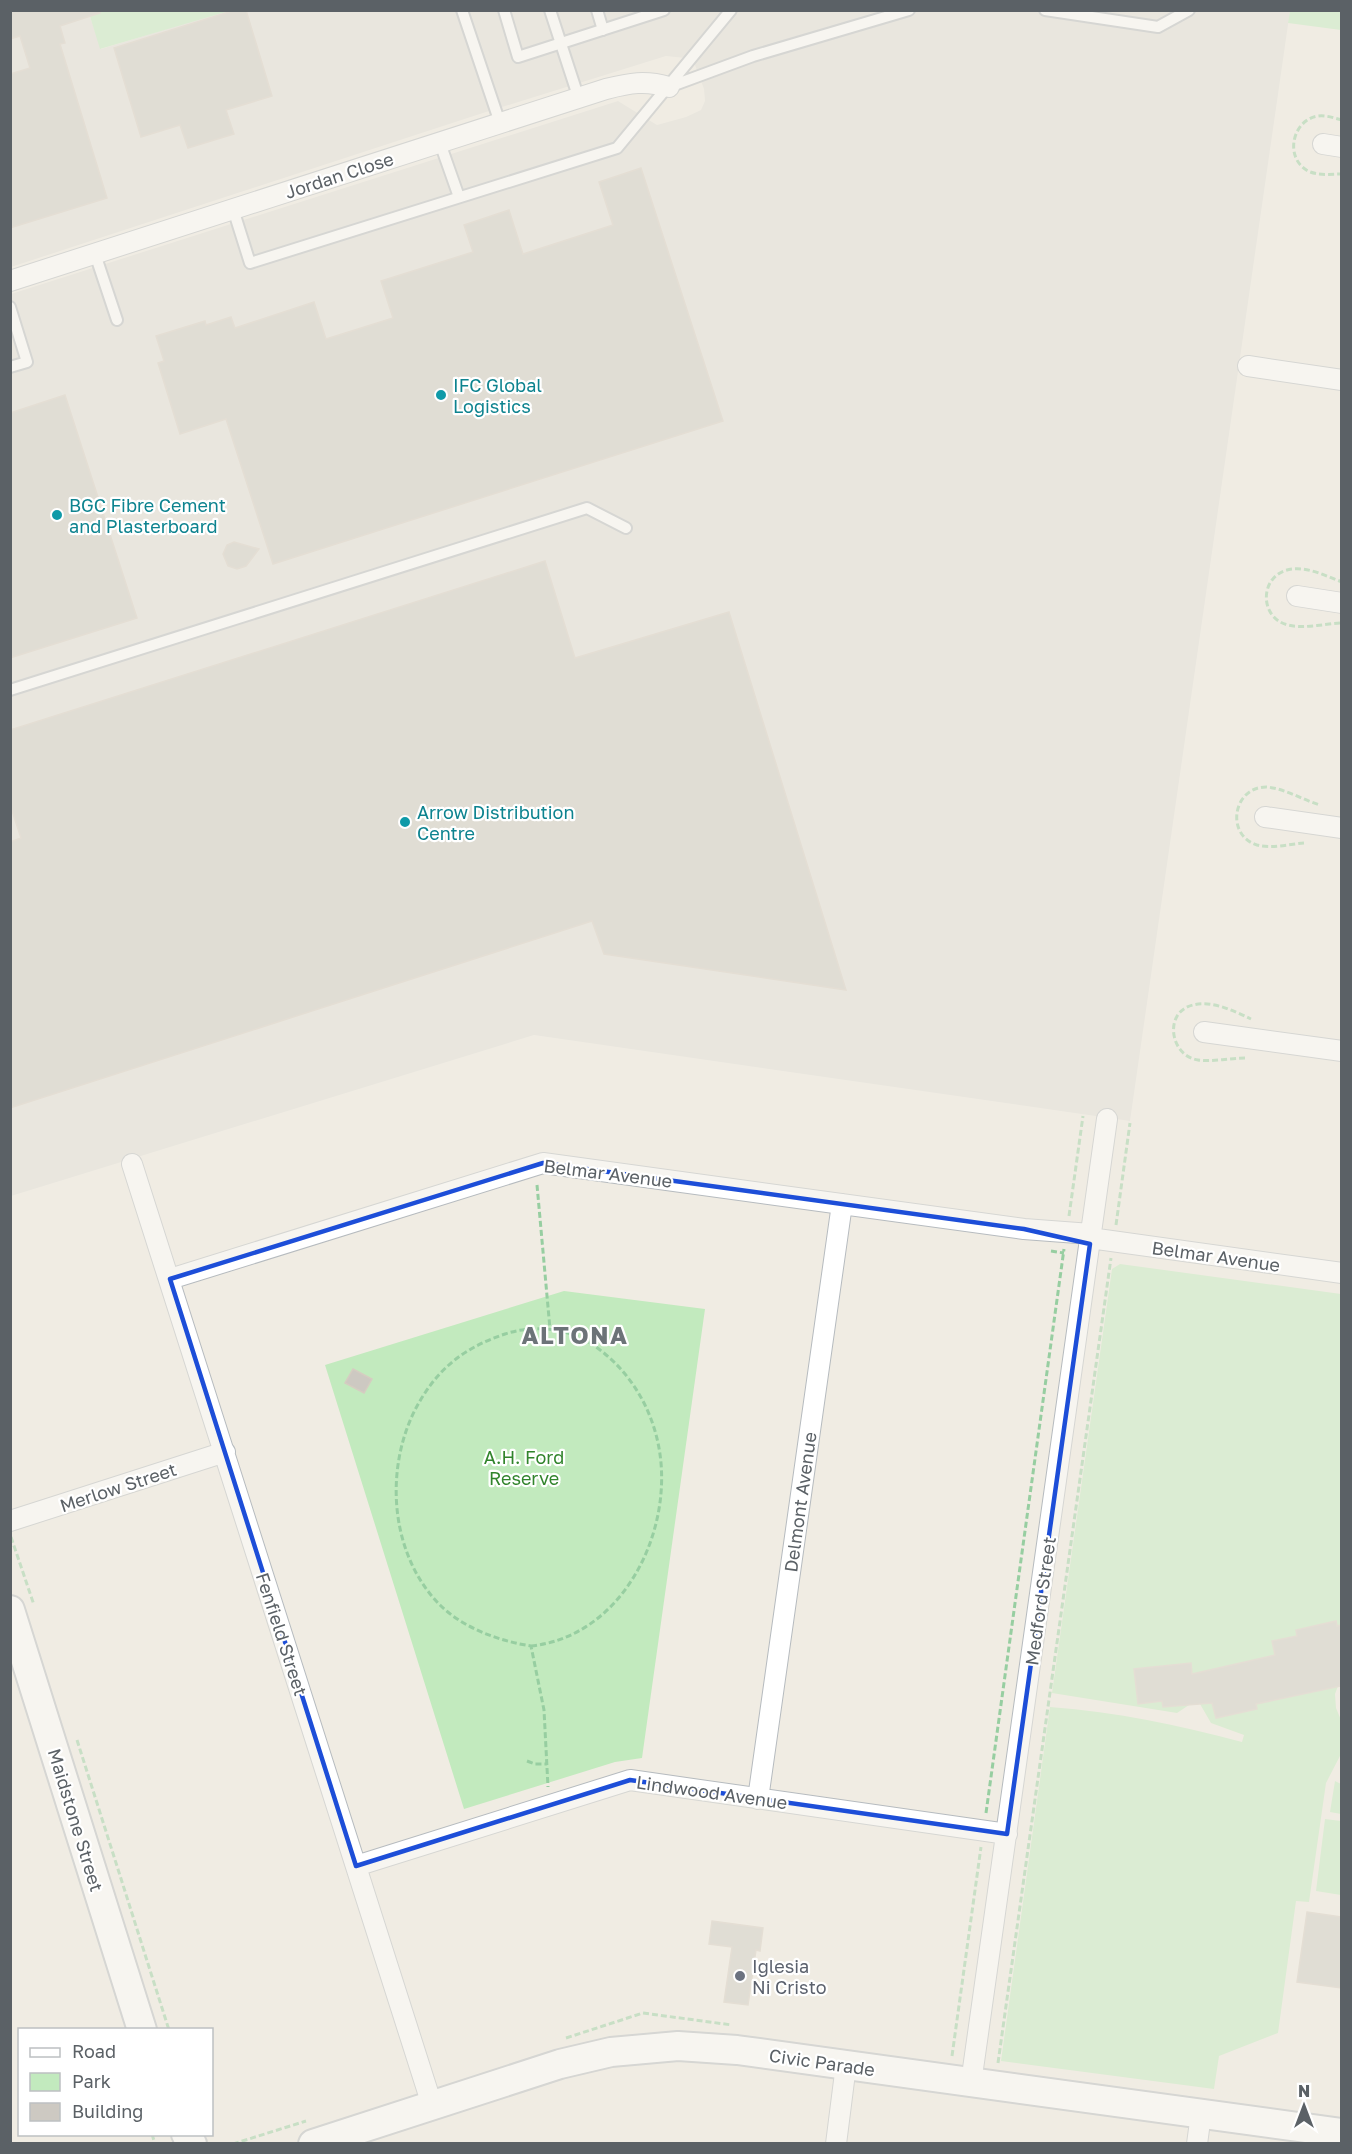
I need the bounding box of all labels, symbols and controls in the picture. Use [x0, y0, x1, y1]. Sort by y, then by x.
street label: Jordan Close [282, 147, 396, 203]
place label: IFC Global Logistics [453, 374, 542, 417]
marker: IFC Global Logistics [434, 388, 448, 402]
place label: BGC Fibre Cement and Plasterboard [69, 494, 226, 537]
marker: BGC Fibre Cement and Plasterboard [50, 508, 64, 522]
place label: Arrow Distribution Centre [417, 801, 574, 844]
marker: Arrow Distribution Centre [398, 815, 412, 829]
street label: Belmar Avenue [542, 1154, 674, 1192]
street label: Belmar Avenue [1150, 1236, 1282, 1276]
district label: ALTONA [522, 1320, 628, 1349]
street label: Delmont Avenue [779, 1430, 821, 1574]
park label: A.H. Ford Reserve [484, 1446, 564, 1489]
street label: Merlow Street [57, 1458, 179, 1516]
street label: Medford Street [1020, 1535, 1060, 1667]
street label: Fenfield Street [252, 1570, 312, 1698]
street label: Maidstone Street [44, 1746, 108, 1894]
street label: Lindwood Avenue [635, 1771, 789, 1813]
place label: Iglesia Ni Cristo [752, 1955, 827, 1998]
marker: Iglesia Ni Cristo [733, 1969, 747, 1983]
legend [18, 2028, 213, 2136]
text: Road [72, 2040, 116, 2062]
street label: Civic Parade [768, 2044, 876, 2080]
text: Park [72, 2070, 111, 2092]
north arrow [1274, 2076, 1334, 2136]
text: N [1298, 2081, 1310, 2101]
text: Building [72, 2100, 143, 2122]

